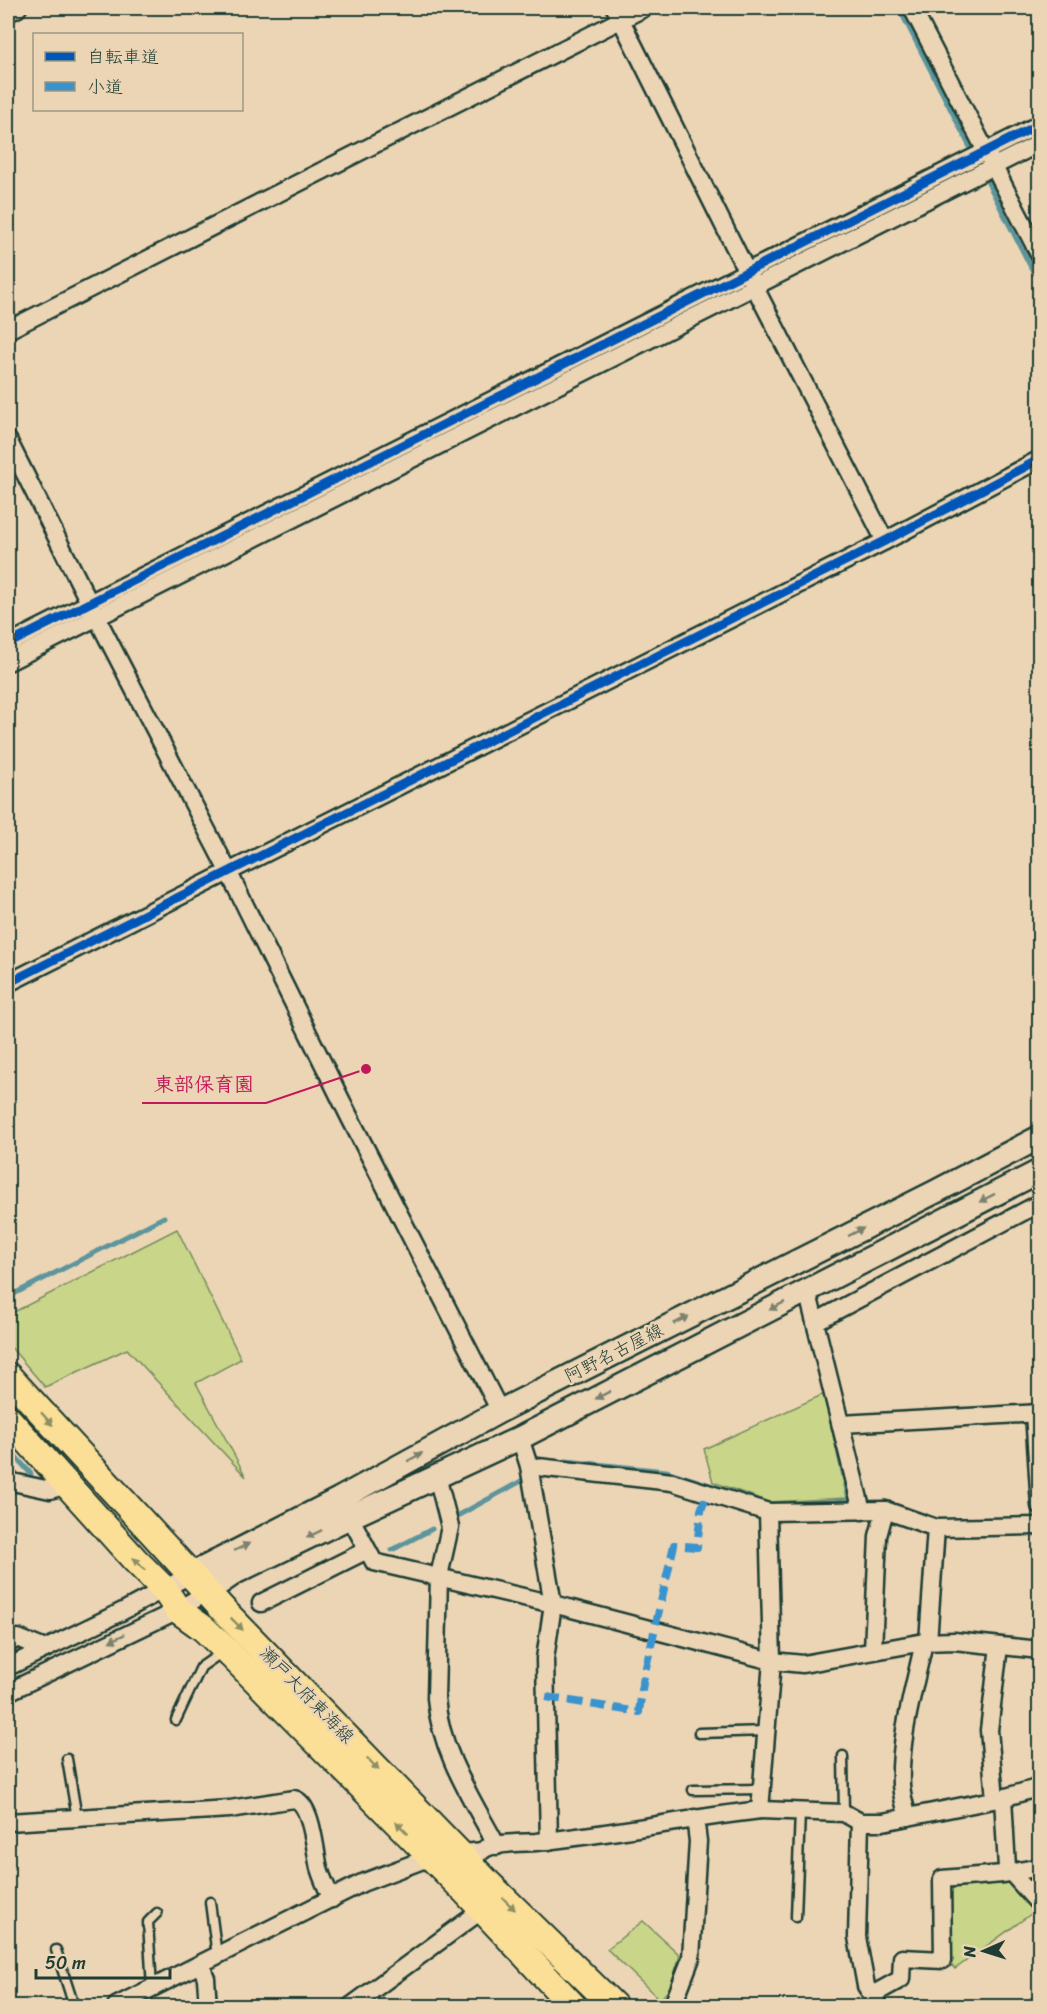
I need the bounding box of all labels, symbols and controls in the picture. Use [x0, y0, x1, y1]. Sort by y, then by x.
legend [33, 33, 243, 111]
text: 自転車道 [87, 41, 159, 73]
text: 小道 [87, 71, 123, 103]
callout: 東部保育園 [142, 1065, 266, 1103]
text: 東部保育園 [154, 1067, 254, 1102]
one-way arrow [979, 1193, 996, 1202]
one-way arrow [847, 1227, 864, 1237]
one-way arrow [768, 1301, 785, 1311]
street label: 阿野名古屋線 [559, 1314, 669, 1392]
one-way arrow [673, 1315, 690, 1324]
one-way arrow [595, 1390, 612, 1400]
one-way arrow [40, 1412, 54, 1427]
one-way arrow [407, 1452, 424, 1462]
one-way arrow [305, 1529, 323, 1539]
one-way arrow [233, 1543, 251, 1553]
one-way arrow [132, 1556, 146, 1571]
one-way arrow [229, 1617, 243, 1631]
one-way arrow [109, 1634, 126, 1643]
street label: 瀬戸大府東海線 [252, 1639, 362, 1751]
one-way arrow [366, 1756, 380, 1771]
one-way arrow [395, 1820, 409, 1835]
one-way arrow [501, 1896, 515, 1910]
north arrow [954, 1921, 1014, 1981]
scale bar [36, 1942, 170, 1980]
text: N [955, 1945, 984, 1959]
text: 50 m [45, 1947, 86, 1979]

